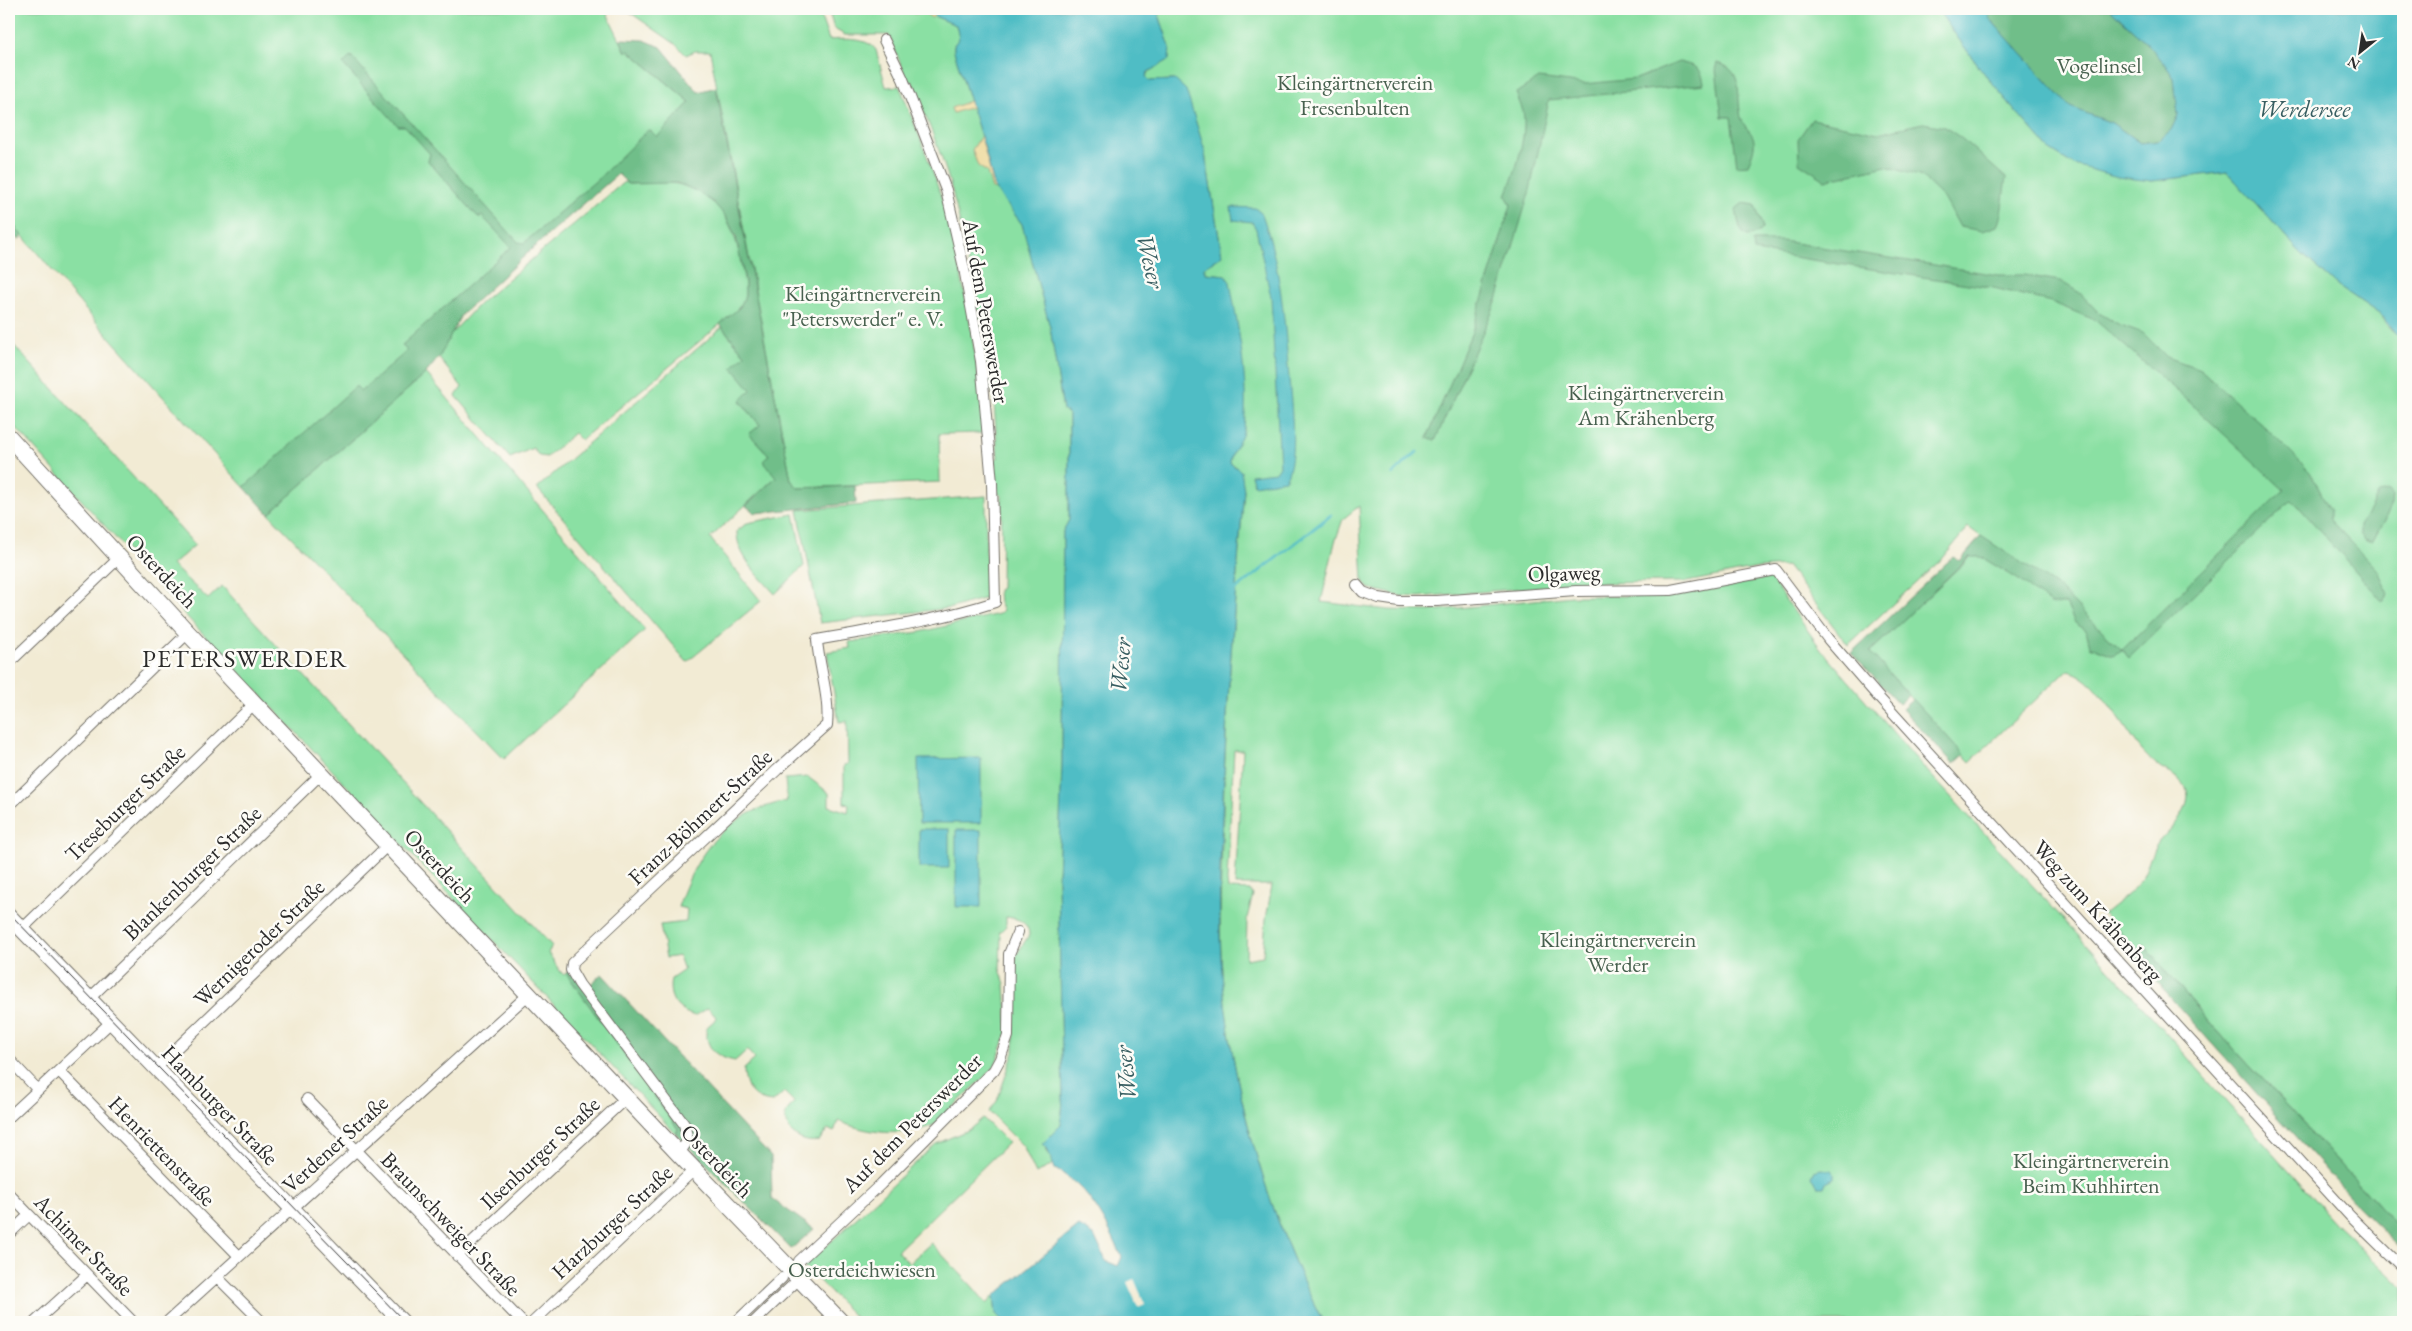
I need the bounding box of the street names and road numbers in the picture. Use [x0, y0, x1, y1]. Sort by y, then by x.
street label: Auf dem Peterswerder [955, 216, 1017, 406]
street label: Osterdeich [120, 527, 204, 615]
street label: Olgaweg [1527, 557, 1601, 589]
street label: Treseburger Straße [58, 738, 192, 868]
street label: Franz-Böhmert-Straße [622, 742, 779, 891]
street label: Blankenburger Straße [116, 799, 268, 947]
street label: Osterdeich [398, 822, 482, 910]
street label: Weg zum Krähenberg [2027, 834, 2170, 988]
street label: Wernigeroder Straße [187, 873, 331, 1013]
street label: Hamburger Straße [155, 1039, 285, 1172]
street label: Auf dem Peterswerder [835, 1046, 989, 1200]
street label: Verdener Straße [276, 1088, 394, 1199]
street label: Henriettenstraße [102, 1089, 222, 1213]
street label: Ilsenburger Straße [474, 1090, 606, 1216]
street label: Osterdeich [675, 1118, 759, 1204]
street label: Braunschweiger Straße [374, 1145, 528, 1303]
street label: Harzburger Straße [545, 1158, 679, 1286]
street label: Achimer Straße [27, 1187, 140, 1303]

